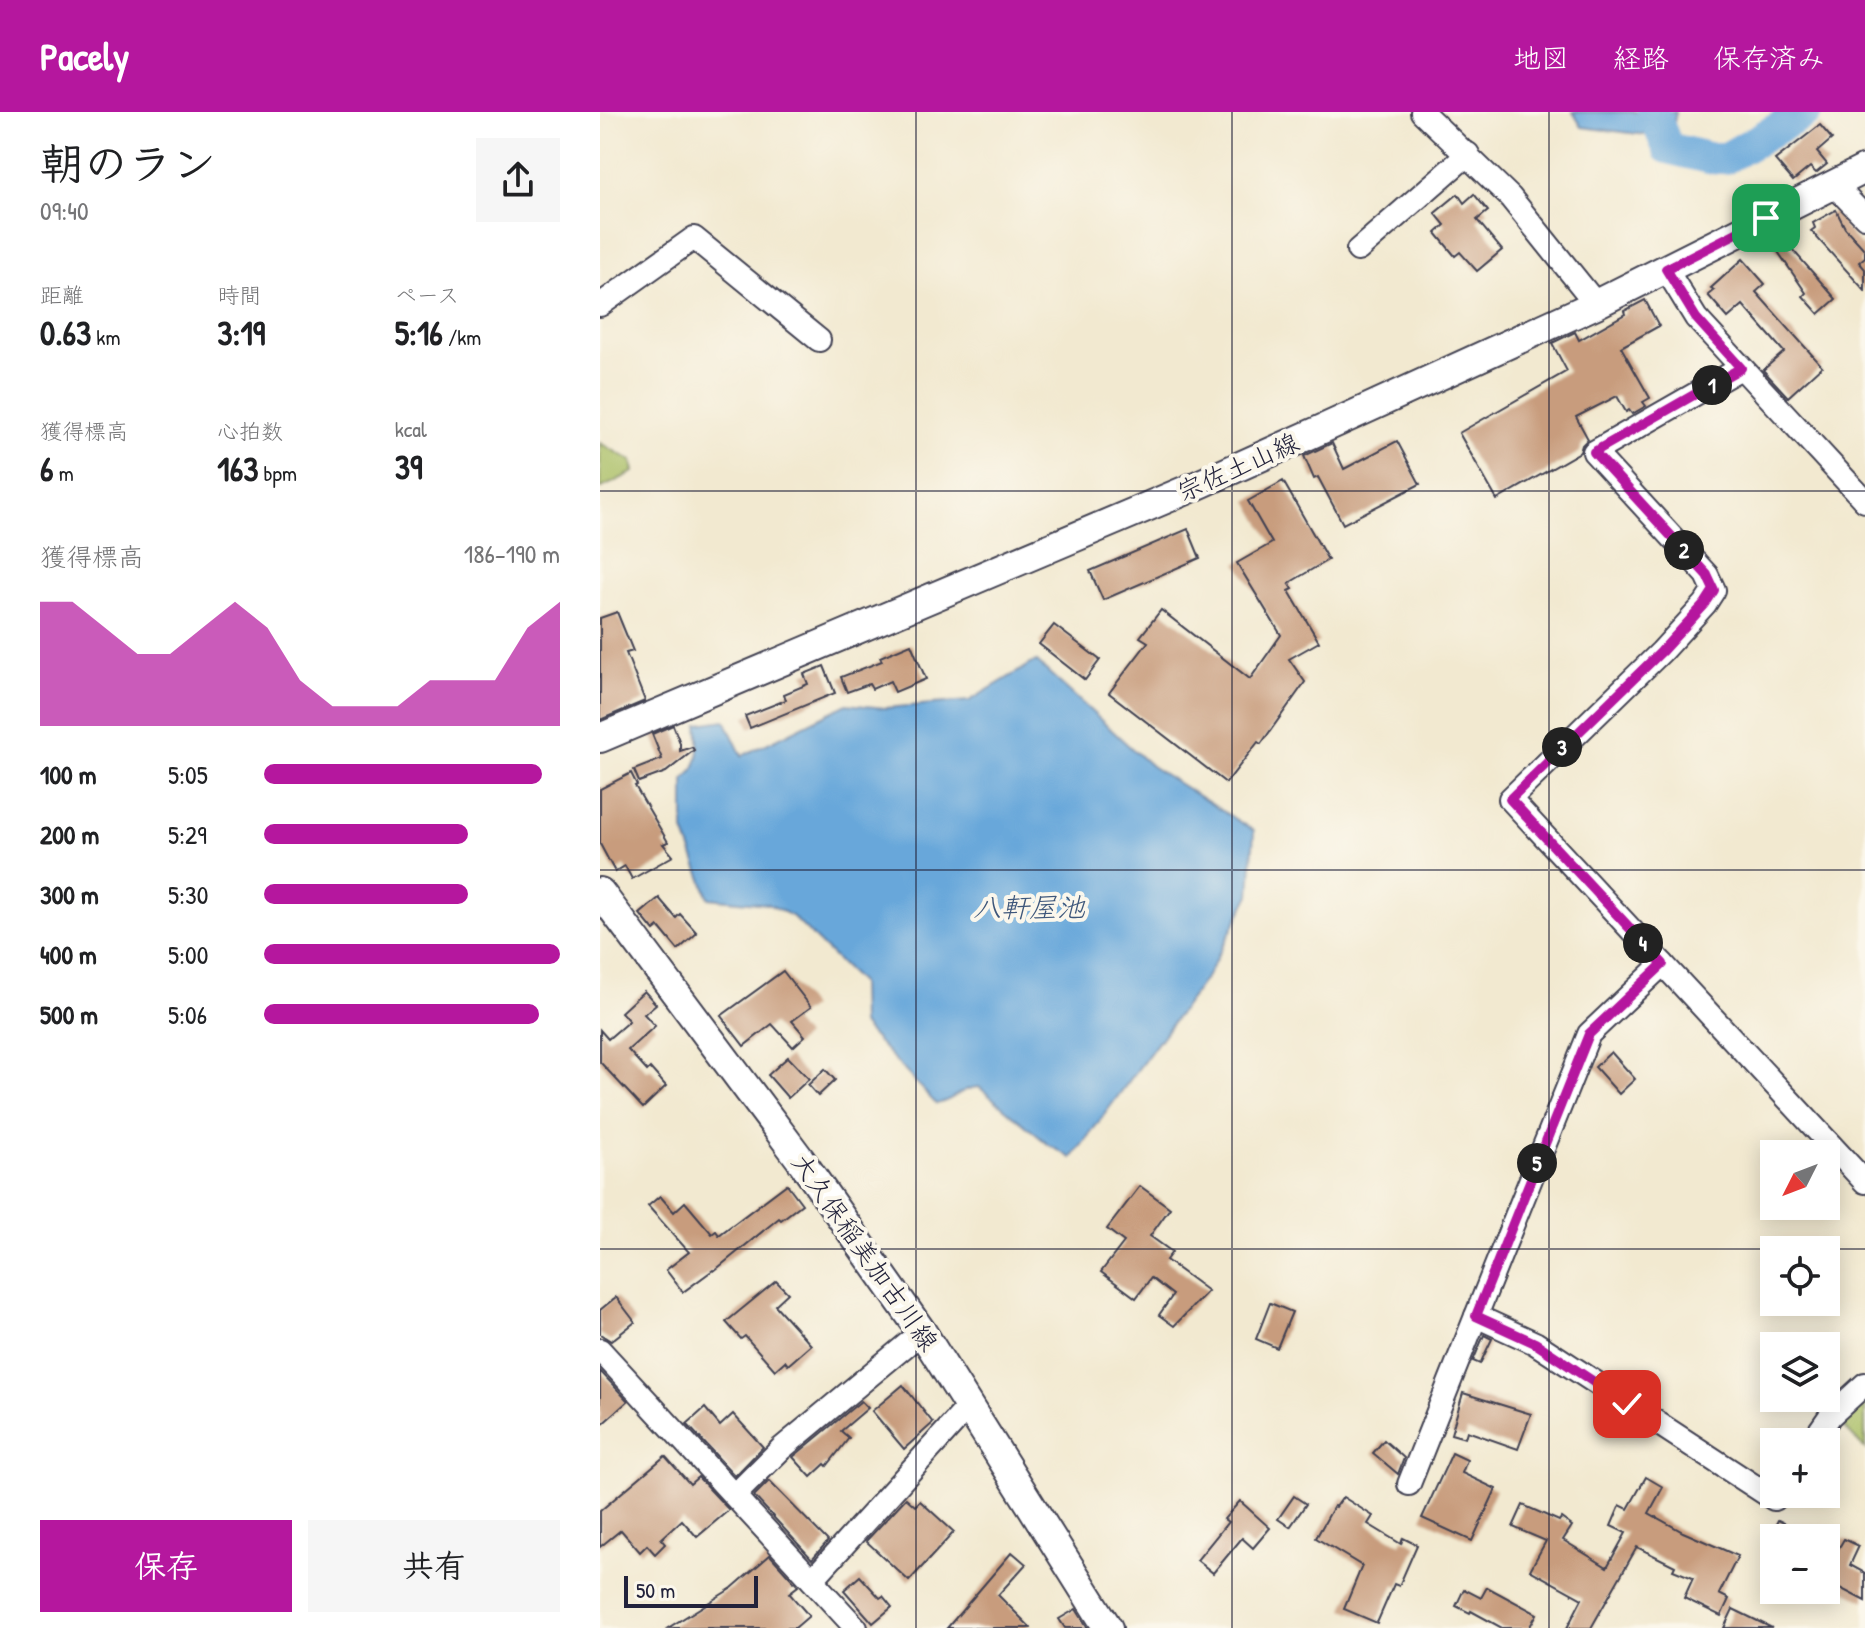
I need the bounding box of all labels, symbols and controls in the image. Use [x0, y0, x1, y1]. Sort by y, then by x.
text: Pacely [40, 30, 129, 82]
text: 地図 [1513, 39, 1569, 77]
text: 経路 [1613, 39, 1669, 77]
text: 保存済み [1713, 39, 1825, 77]
text: 朝のラン [40, 133, 216, 193]
button: share [476, 138, 560, 222]
pin [1732, 184, 1800, 252]
text: 09:40 [40, 193, 89, 228]
icon: arrive [1744, 196, 1788, 240]
text: 距離 [40, 280, 84, 310]
text: 時間 [217, 280, 261, 310]
text: ペース [395, 280, 459, 310]
text: 0.63 [40, 310, 91, 356]
text: 3:19 [217, 310, 265, 356]
text: 5:16 [395, 310, 443, 356]
text: km [91, 322, 120, 352]
text: /km [443, 322, 481, 352]
pin: 1 [1692, 365, 1732, 405]
text: 1 [1708, 370, 1716, 400]
text: kcal [395, 414, 427, 444]
text: 獲得標高 [40, 416, 128, 446]
text: 心拍数 [217, 416, 283, 446]
street label: 宗佐土山線 [1171, 424, 1304, 509]
text: 39 [395, 444, 422, 490]
text: 6 [40, 446, 54, 492]
text: 163 [217, 446, 258, 492]
text: m [54, 458, 74, 488]
text: bpm [258, 458, 297, 488]
pin: 2 [1664, 530, 1704, 570]
text: 2 [1679, 535, 1689, 565]
text: 186–190 m [464, 536, 560, 571]
text: 獲得標高 [40, 539, 144, 574]
pin: 3 [1542, 727, 1582, 767]
text: 3 [1557, 732, 1567, 762]
text: 100 m [40, 757, 96, 792]
text: 5:05 [168, 757, 208, 792]
text: 200 m [40, 817, 99, 852]
text: 5:29 [168, 817, 207, 852]
text: 300 m [40, 877, 99, 912]
text: 5:30 [168, 877, 208, 912]
water label: 八軒屋池 [973, 888, 1086, 926]
pin: 4 [1623, 923, 1663, 963]
text: 4 [1639, 928, 1647, 958]
text: 400 m [40, 937, 97, 972]
text: 5:00 [168, 937, 208, 972]
text: 500 m [40, 997, 98, 1032]
text: 5:06 [168, 997, 207, 1032]
north arrow [1760, 1140, 1840, 1220]
map controls [1760, 1140, 1840, 1604]
pin: 5 [1517, 1143, 1557, 1183]
street label: 大久保稲美加古川線 [784, 1146, 947, 1358]
text: 5 [1532, 1148, 1542, 1178]
button: locate [1760, 1236, 1840, 1316]
button: layers [1760, 1332, 1840, 1412]
pin [1593, 1370, 1661, 1438]
icon: check [1605, 1382, 1649, 1426]
button: + [1760, 1428, 1840, 1508]
button: 保存 [40, 1520, 292, 1612]
button: 共有 [308, 1520, 560, 1612]
button: − [1760, 1524, 1840, 1604]
scale bar [624, 1572, 758, 1608]
text: 50 m [636, 1575, 675, 1605]

